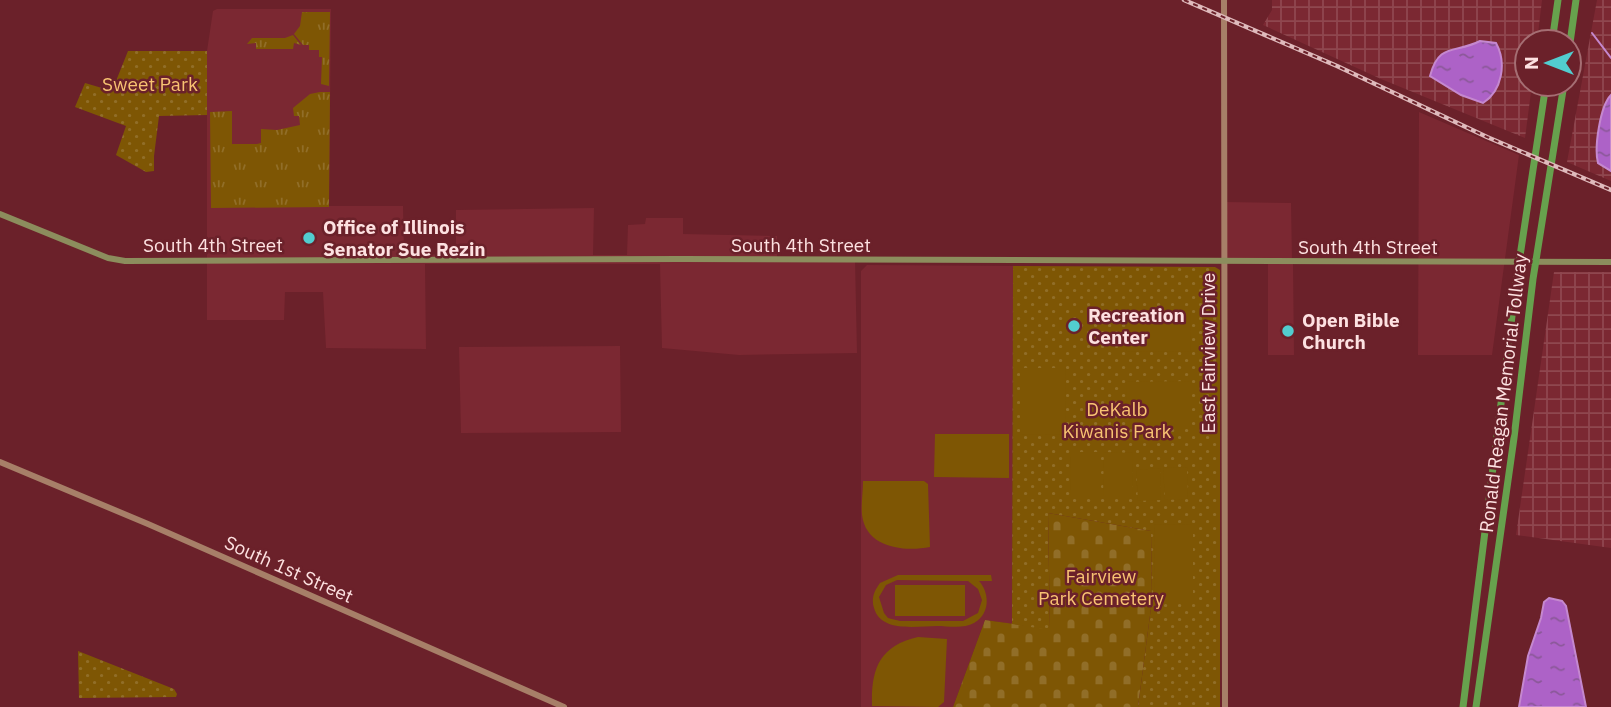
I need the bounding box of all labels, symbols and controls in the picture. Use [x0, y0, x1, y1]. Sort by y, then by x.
north arrow [1513, 28, 1583, 98]
text: N [1519, 56, 1543, 70]
park label: Sweet Park [102, 72, 198, 96]
place label: Office of Illinois Senator Sue Rezin [323, 215, 486, 261]
marker: Office of Illinois Senator Sue Rezin [301, 230, 317, 246]
street label: South 4th Street [143, 233, 283, 257]
street label: South 4th Street [731, 233, 871, 257]
street label: South 4th Street [1298, 235, 1438, 259]
street label: Ronald Reagan Memorial Tollway [1474, 252, 1532, 534]
street label: East Fairview Drive [1196, 272, 1220, 434]
place label: Recreation Center [1088, 303, 1185, 349]
place label: Open Bible Church [1302, 308, 1400, 354]
marker: Recreation Center [1066, 318, 1082, 334]
marker: Open Bible Church [1280, 323, 1296, 339]
park label: DeKalb Kiwanis Park [1062, 397, 1172, 443]
street label: South 1st Street [221, 530, 357, 608]
park label: Fairview Park Cemetery [1038, 564, 1164, 610]

